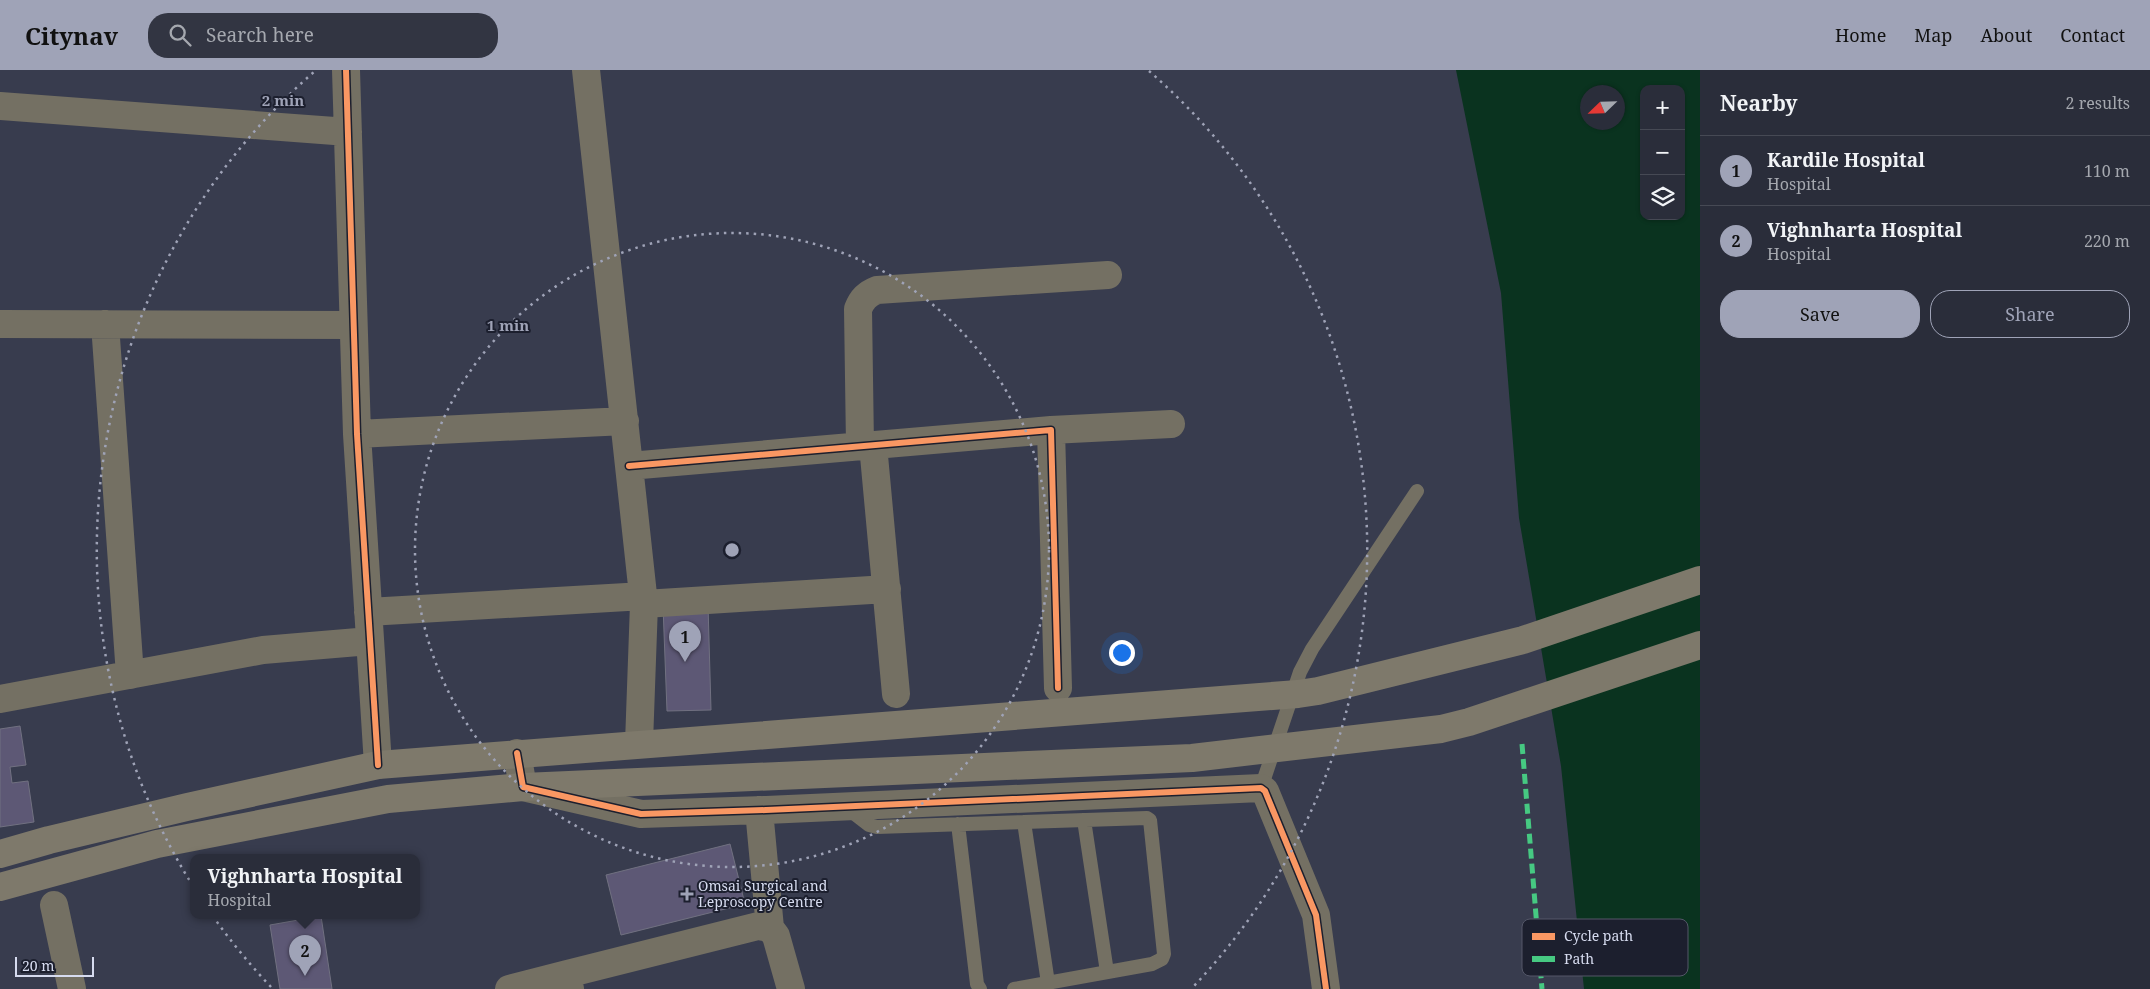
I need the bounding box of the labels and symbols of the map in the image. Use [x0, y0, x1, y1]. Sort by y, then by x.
north arrow [1580, 85, 1625, 130]
text: 2 min [262, 90, 304, 110]
text: 1 min [487, 315, 529, 335]
centre of rings [723, 541, 741, 559]
pin: 1 [669, 621, 701, 662]
your location [1109, 640, 1135, 666]
place label: Omsai Surgical and Leproscopy Centre [698, 876, 828, 911]
marker: Omsai Surgical and Leproscopy Centre [680, 887, 694, 901]
legend [1522, 919, 1688, 976]
text: Cycle path [1564, 926, 1633, 945]
pin: 2 [289, 935, 321, 976]
text: Path [1564, 949, 1594, 968]
scale bar [15, 954, 94, 977]

